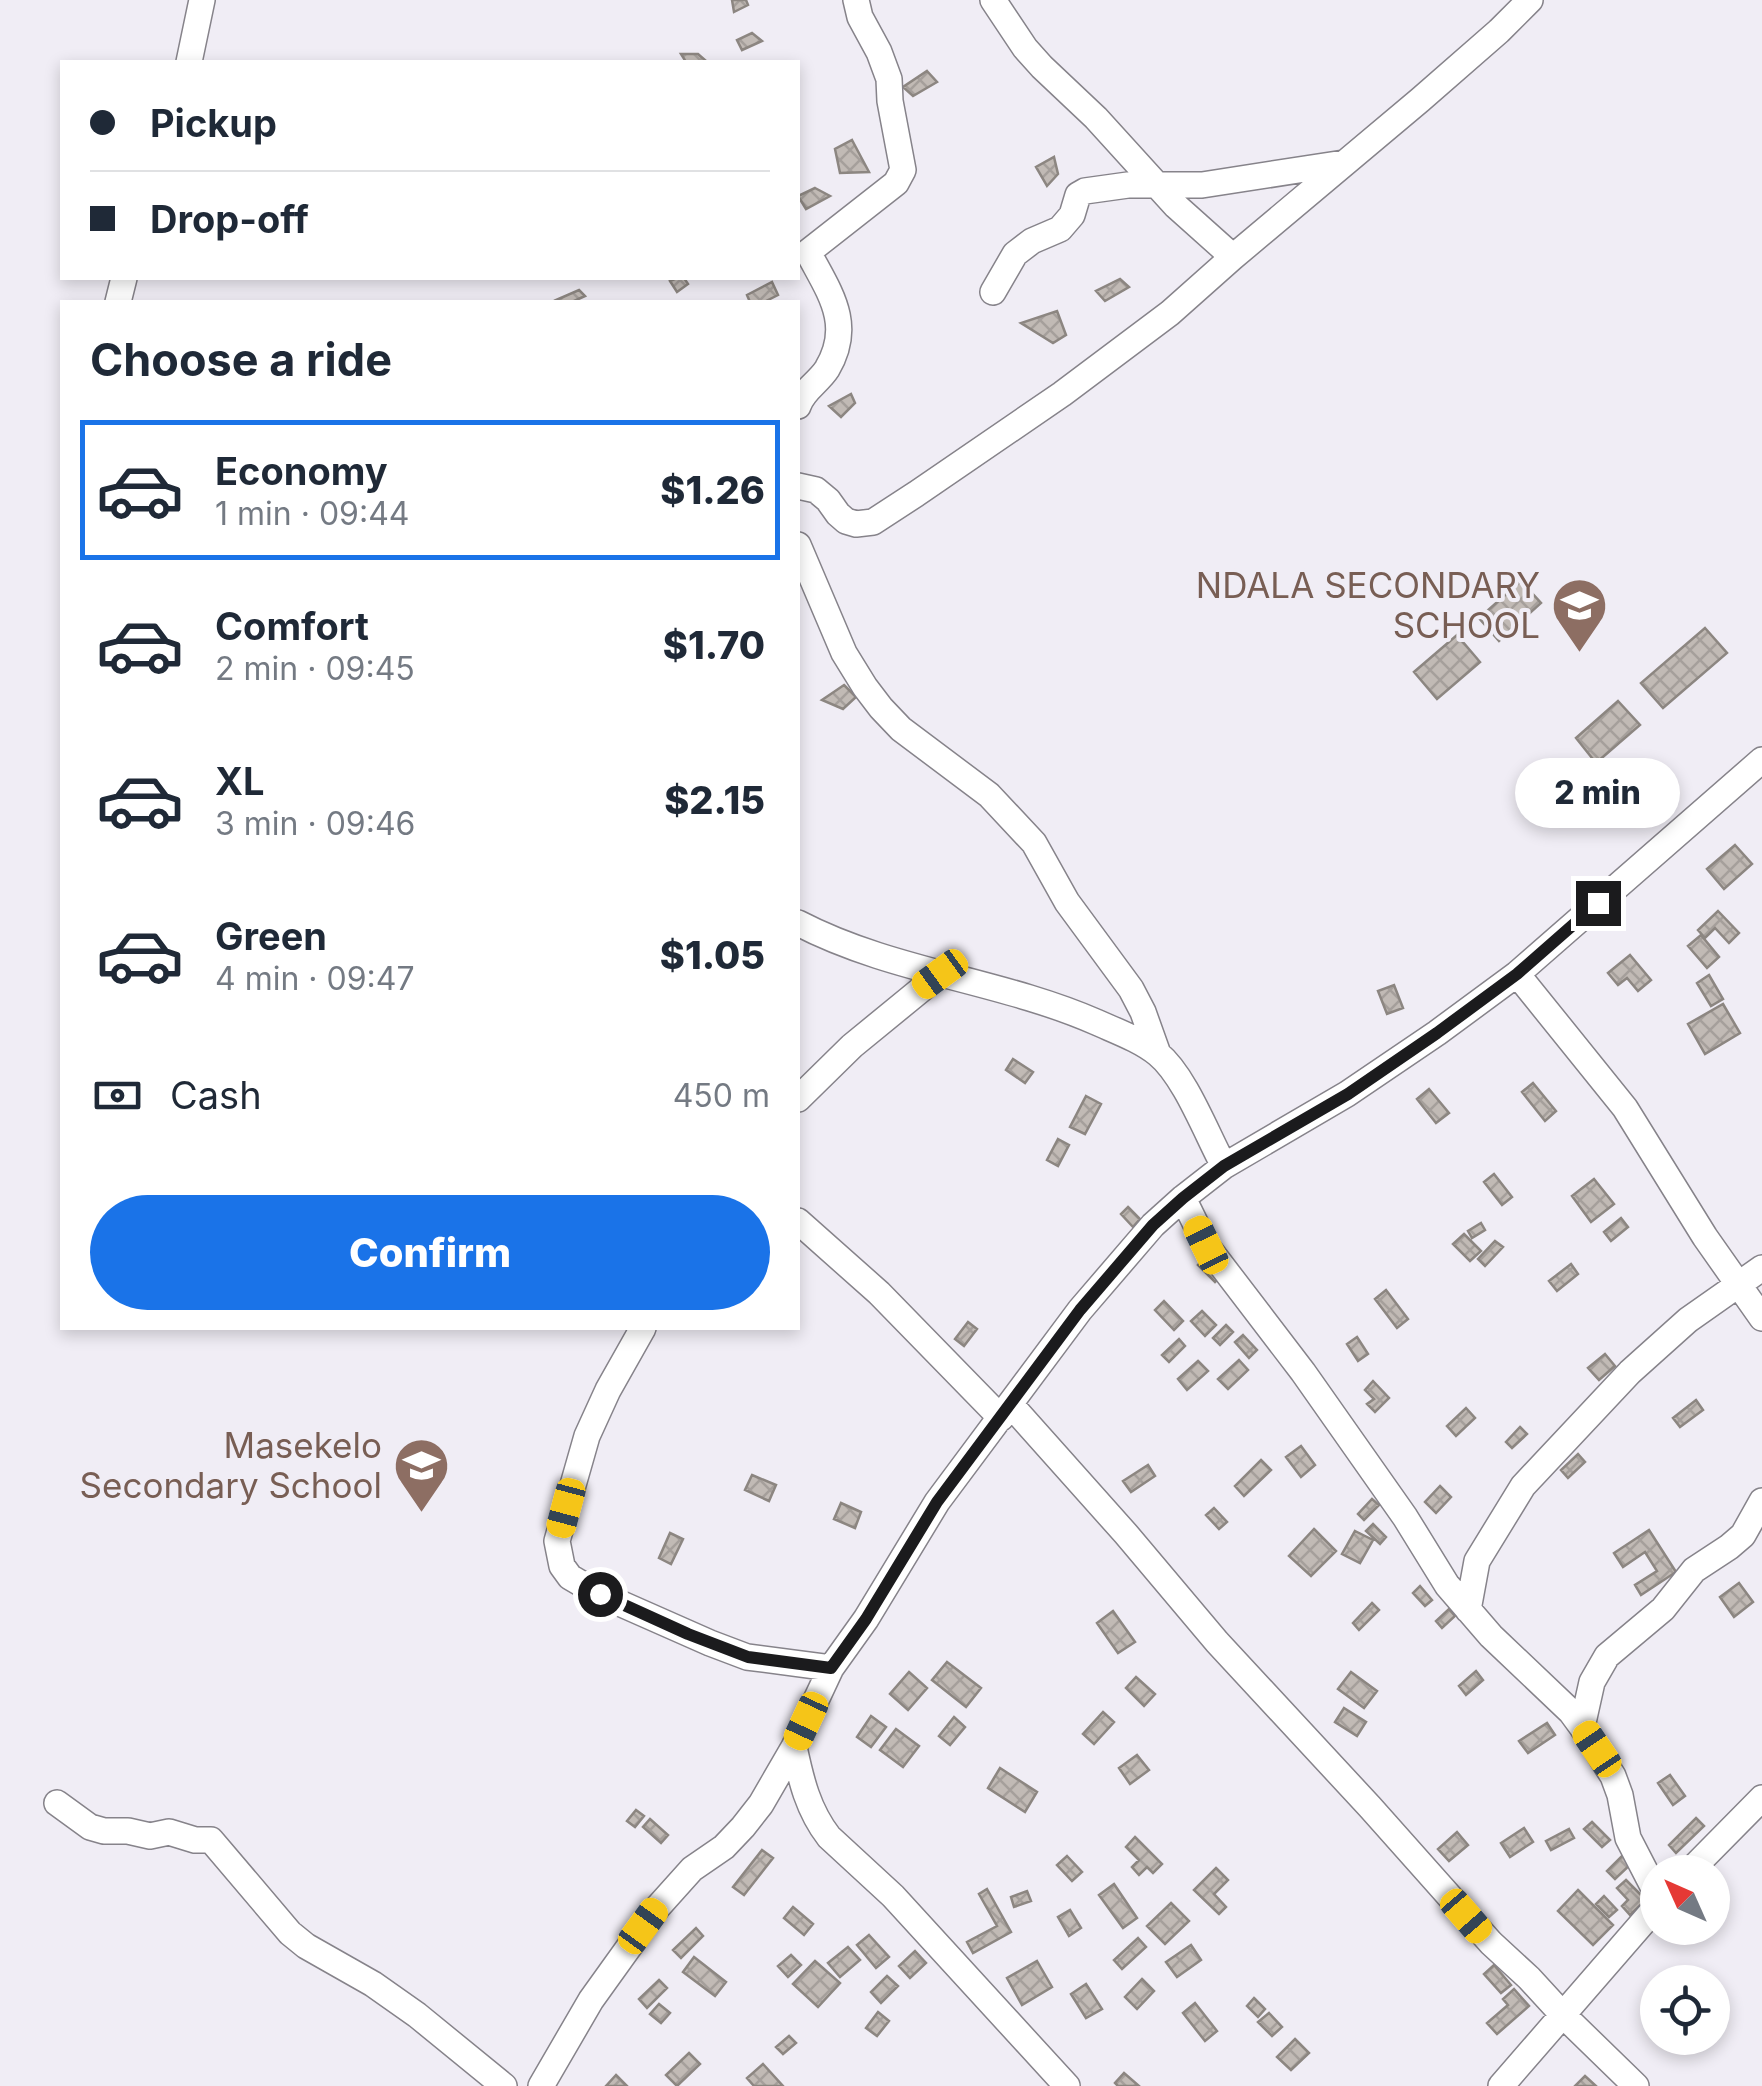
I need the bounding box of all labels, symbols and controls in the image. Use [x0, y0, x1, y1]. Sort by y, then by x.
text: Pickup [150, 100, 277, 146]
text: Drop-off [150, 196, 309, 242]
text: Choose a ride [90, 332, 392, 387]
icon: car [95, 445, 185, 535]
text: Economy [215, 448, 388, 494]
text: $1.26 [660, 467, 765, 513]
text: 1 min · 09:44 [215, 494, 410, 533]
place label: NDALA SECONDARY SCHOOL [1196, 564, 1540, 646]
school or university icon: NDALA SECONDARY SCHOOL [1549, 576, 1609, 655]
icon: car [95, 600, 185, 690]
text: Comfort [215, 603, 369, 649]
text: $1.70 [663, 622, 765, 668]
text: 2 min · 09:45 [215, 649, 415, 688]
icon: car [95, 755, 185, 845]
text: XL [215, 758, 265, 804]
callout: 2 min [1516, 758, 1680, 828]
text: 2 min [1554, 773, 1641, 812]
text: $2.15 [664, 777, 765, 823]
text: 3 min · 09:46 [215, 804, 415, 843]
route end [1576, 881, 1621, 926]
icon: car [95, 910, 185, 1000]
text: Green [215, 913, 327, 959]
text: $1.05 [660, 932, 765, 978]
car [907, 944, 973, 1004]
text: 4 min · 09:47 [215, 959, 415, 998]
icon: cash [90, 1068, 145, 1123]
text: Cash [170, 1072, 262, 1118]
text: 450 m [673, 1076, 770, 1115]
button: Confirm [90, 1195, 770, 1310]
car [1179, 1211, 1233, 1279]
place label: Masekelo Secondary School [80, 1424, 382, 1506]
school or university icon: Masekelo Secondary School [391, 1436, 451, 1515]
car [544, 1475, 588, 1541]
route start [578, 1572, 623, 1617]
car [780, 1687, 832, 1755]
car [1568, 1716, 1626, 1782]
north arrow [1640, 1855, 1730, 1945]
map controls [1640, 1855, 1730, 2055]
car [1435, 1884, 1497, 1948]
car [613, 1893, 673, 1959]
button: locate [1640, 1965, 1730, 2055]

